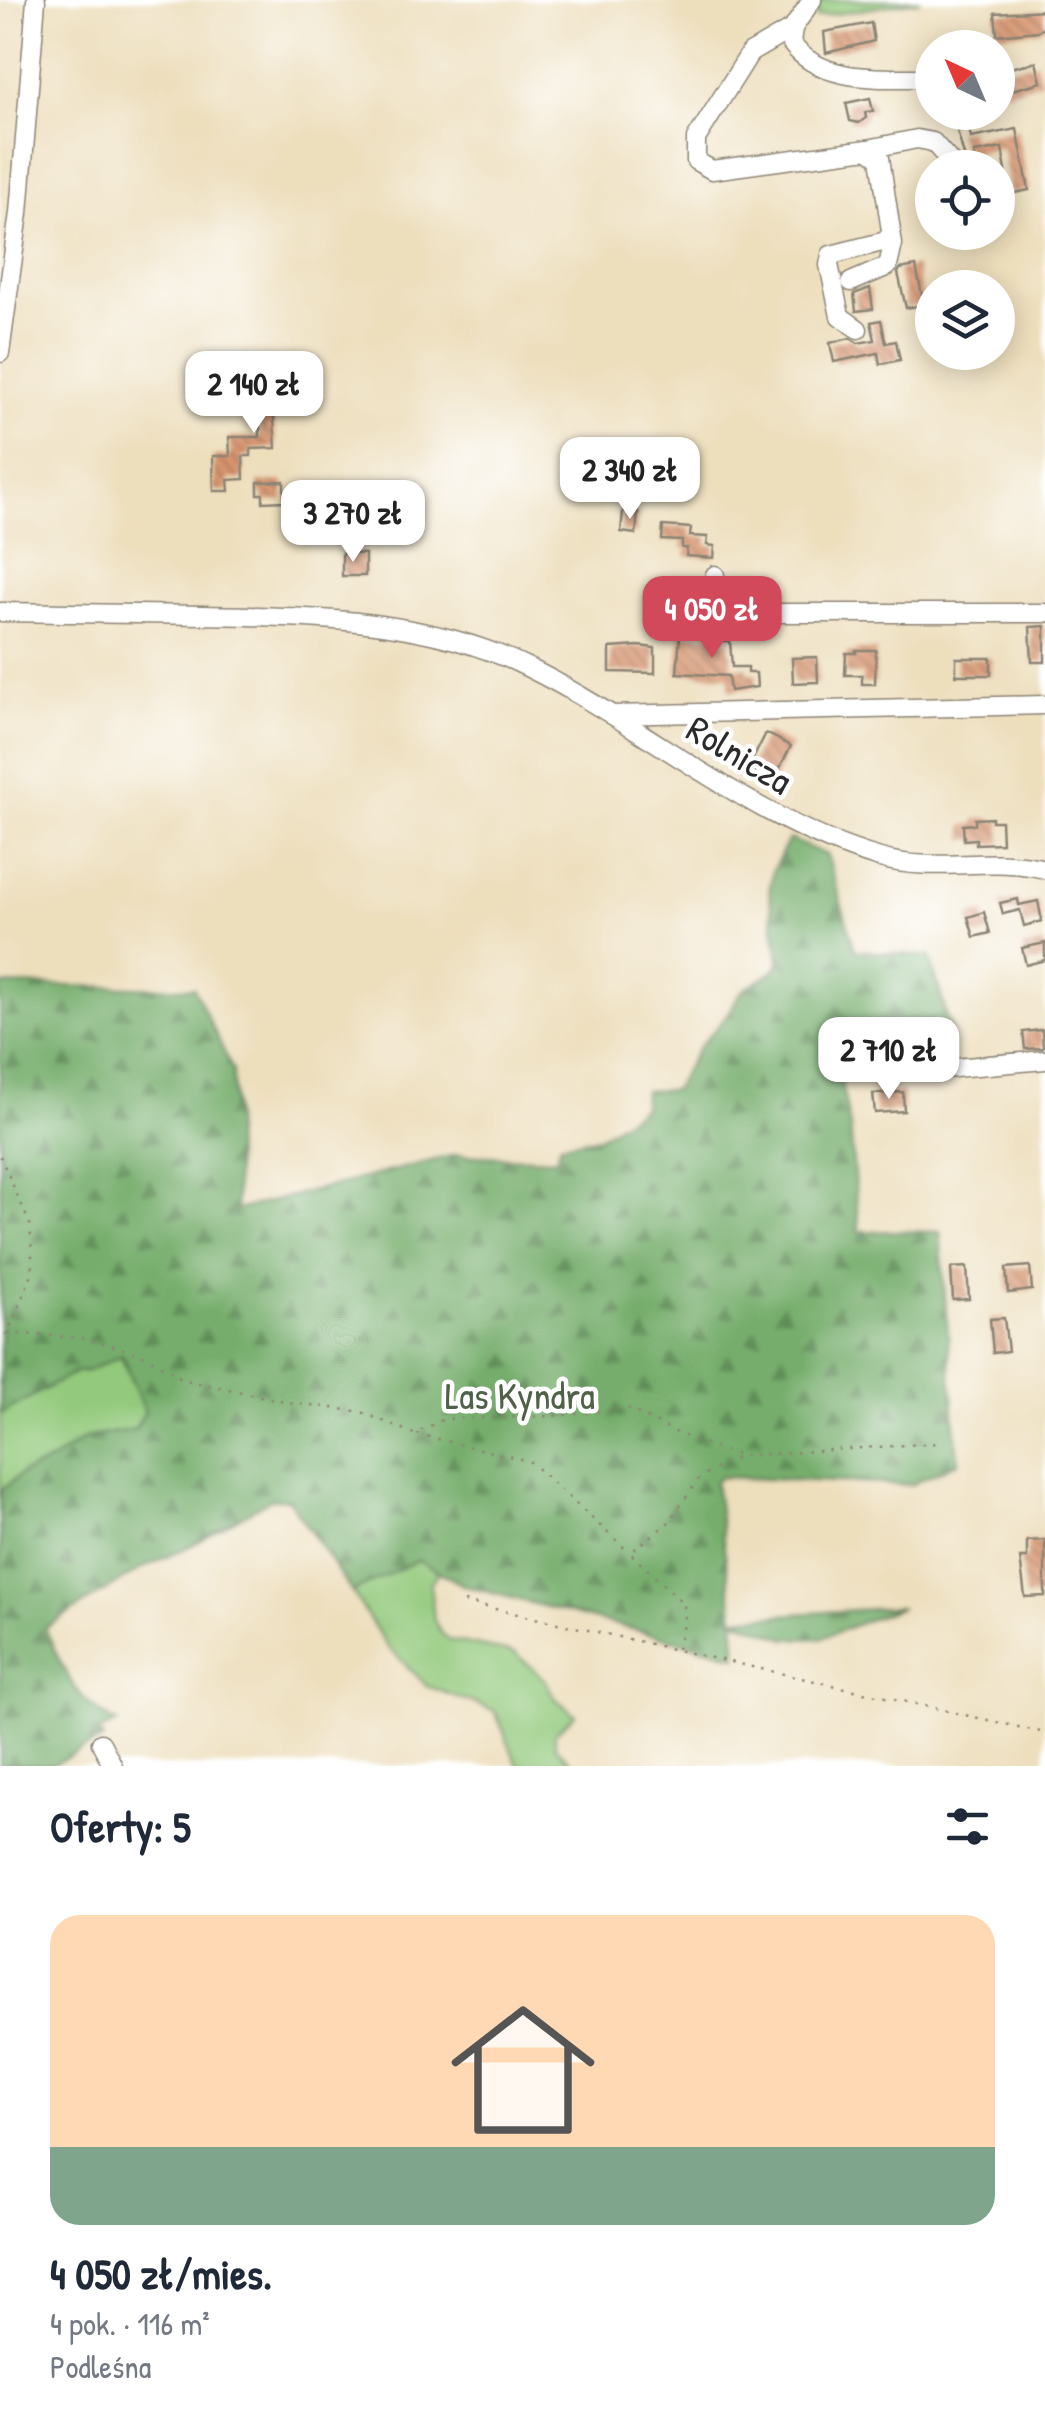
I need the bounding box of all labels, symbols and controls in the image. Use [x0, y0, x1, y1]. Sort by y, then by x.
north arrow [915, 30, 1015, 130]
map controls [915, 30, 1015, 370]
button: locate [915, 150, 1015, 250]
button: layers [915, 270, 1015, 370]
pin: 2 140 zł [151, 351, 357, 436]
text: 2 140 zł [207, 362, 301, 405]
pin: 2 340 zł [527, 437, 733, 522]
text: 2 340 zł [582, 448, 678, 491]
pin: 3 270 zł [250, 480, 456, 565]
text: 3 270 zł [303, 491, 403, 534]
pin: 4 050 zł [609, 576, 815, 661]
text: 4 050 zł [665, 587, 759, 630]
street label: Rolnicza [678, 702, 802, 806]
pin: 2 710 zł [786, 1017, 992, 1102]
text: 2 710 zł [840, 1028, 938, 1071]
park label: Las Kyndra [445, 1369, 595, 1421]
text: Oferty: 5 [50, 1798, 191, 1855]
icon: filters [940, 1799, 995, 1854]
icon: home [433, 1980, 613, 2160]
text: 4 050 zł/mies. [50, 2245, 272, 2302]
text: 4 pok. · 116 m² [50, 2302, 210, 2345]
text: Podleśna [50, 2345, 151, 2388]

